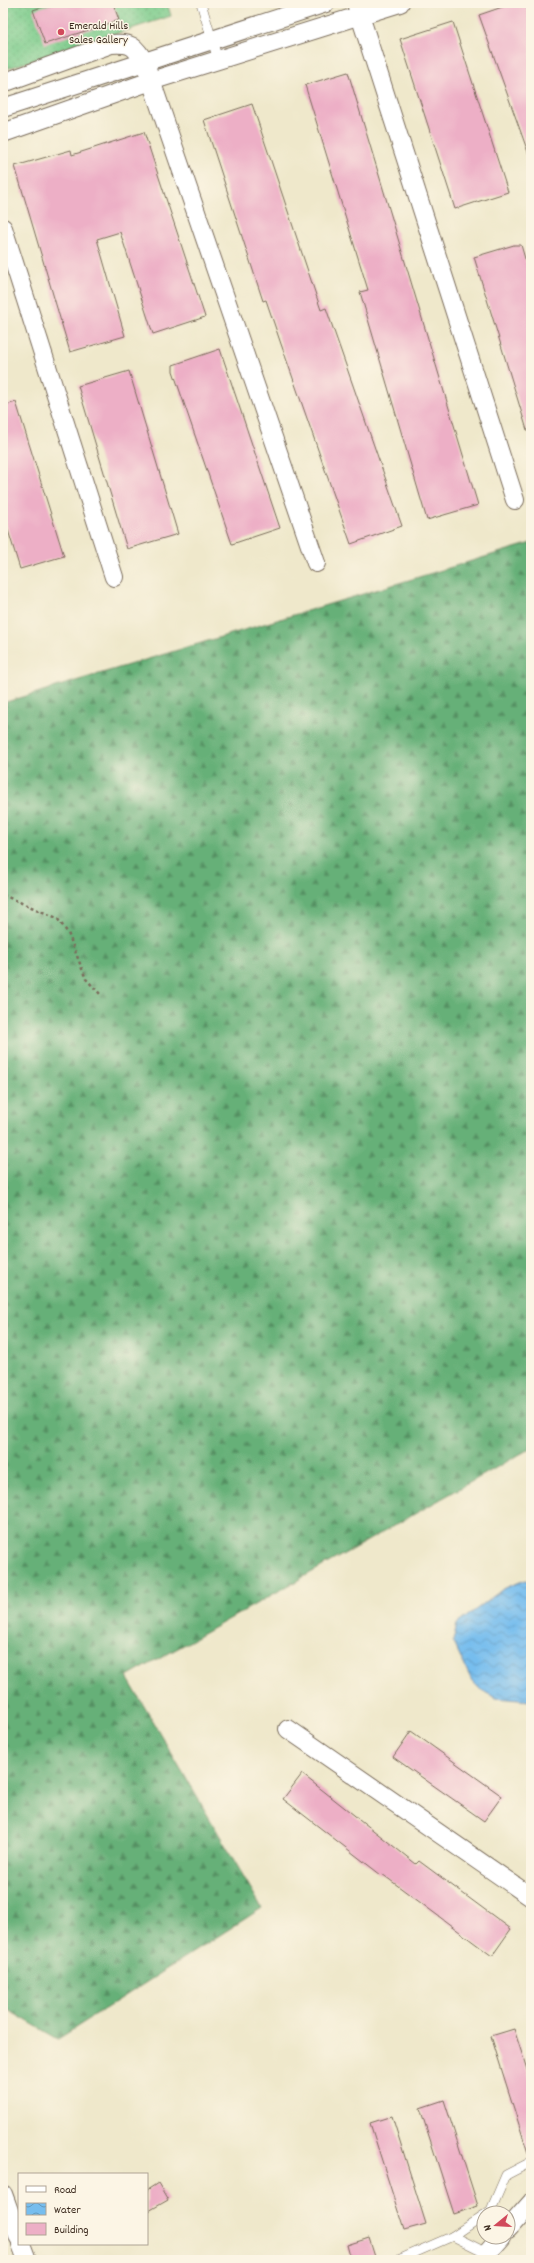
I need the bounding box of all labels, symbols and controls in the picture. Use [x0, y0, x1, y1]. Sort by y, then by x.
place label: Emerald Hills Sales Gallery [69, 18, 129, 49]
marker: Emerald Hills Sales Gallery [56, 27, 66, 37]
legend [18, 2173, 148, 2245]
text: Road [54, 2182, 76, 2199]
text: Water [54, 2202, 81, 2219]
north arrow [476, 2205, 516, 2245]
text: Building [54, 2222, 89, 2239]
text: N [480, 2222, 497, 2233]

